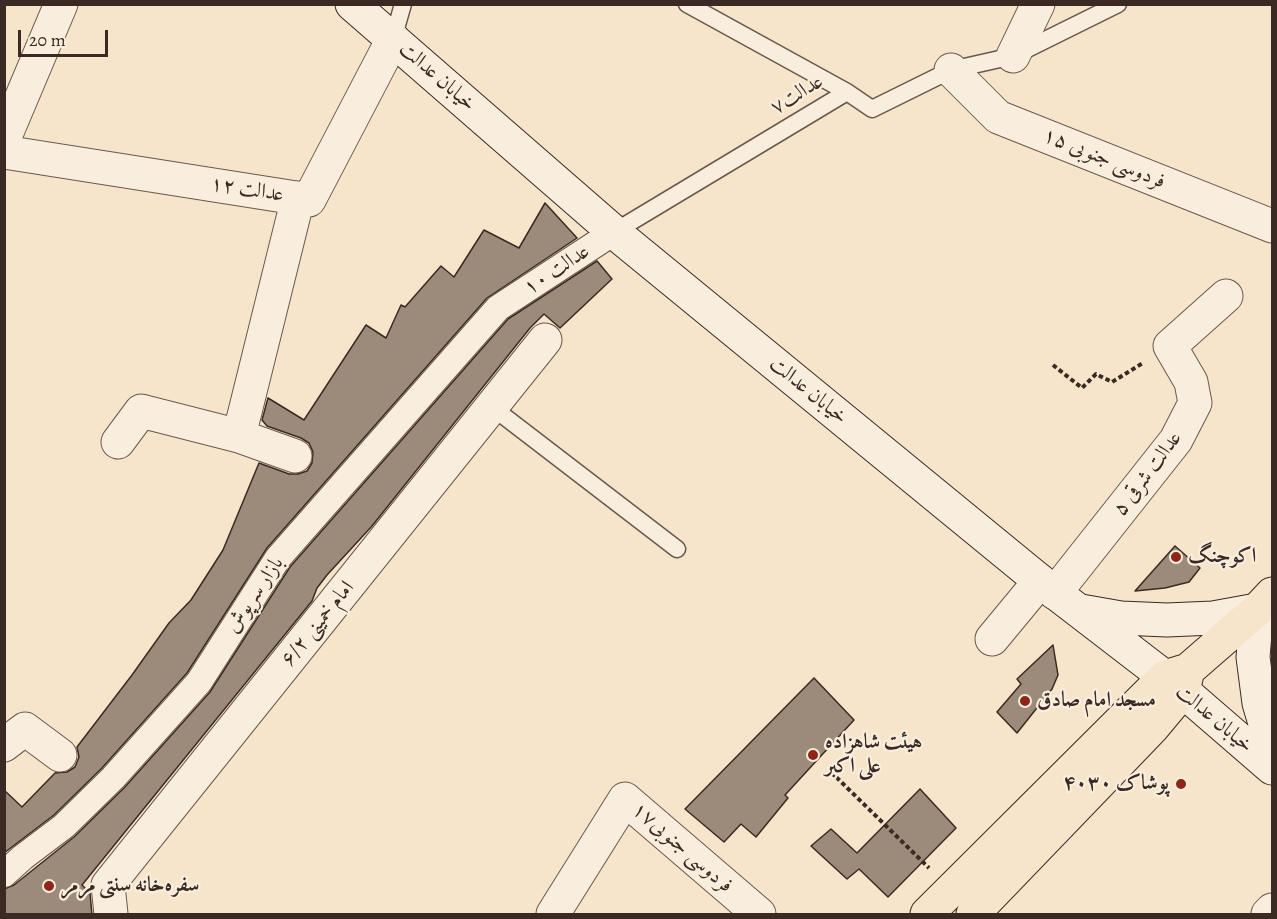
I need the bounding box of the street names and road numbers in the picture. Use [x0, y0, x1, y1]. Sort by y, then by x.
street label: خیابان عدالت [393, 37, 481, 117]
street label: عدالت۷ [766, 69, 828, 121]
street label: فردوسی جنوبی ۱۵ [1039, 123, 1169, 195]
street label: عدالت ۱۲ [209, 172, 285, 208]
street label: عدالت ۱۰ [519, 239, 595, 301]
street label: خیابان عدالت [764, 352, 852, 430]
street label: عدالت شرقی ۵ [1108, 427, 1188, 521]
street label: بازار سرپوش [220, 552, 290, 638]
street label: امام خمینی ۶/۲ [276, 576, 360, 672]
street label: خیابان عدالت [1170, 679, 1258, 759]
street label: فردوسی جنوبی۱۷ [626, 797, 738, 899]

